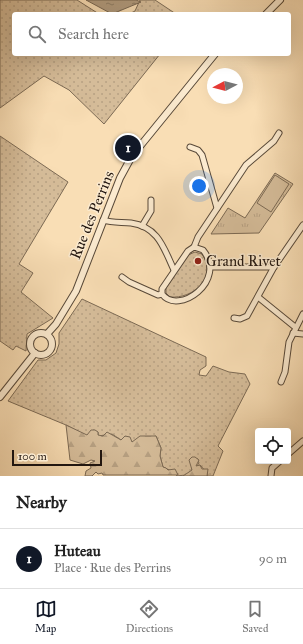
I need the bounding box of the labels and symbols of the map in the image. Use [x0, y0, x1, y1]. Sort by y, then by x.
north arrow [207, 68, 243, 104]
pin: 1 [115, 133, 141, 163]
street label: Rue des Perrins [66, 168, 118, 262]
your location [189, 176, 209, 196]
place label: Grand Rivet [206, 252, 282, 270]
marker: Grand Rivet [193, 256, 203, 266]
scale bar [12, 448, 102, 467]

